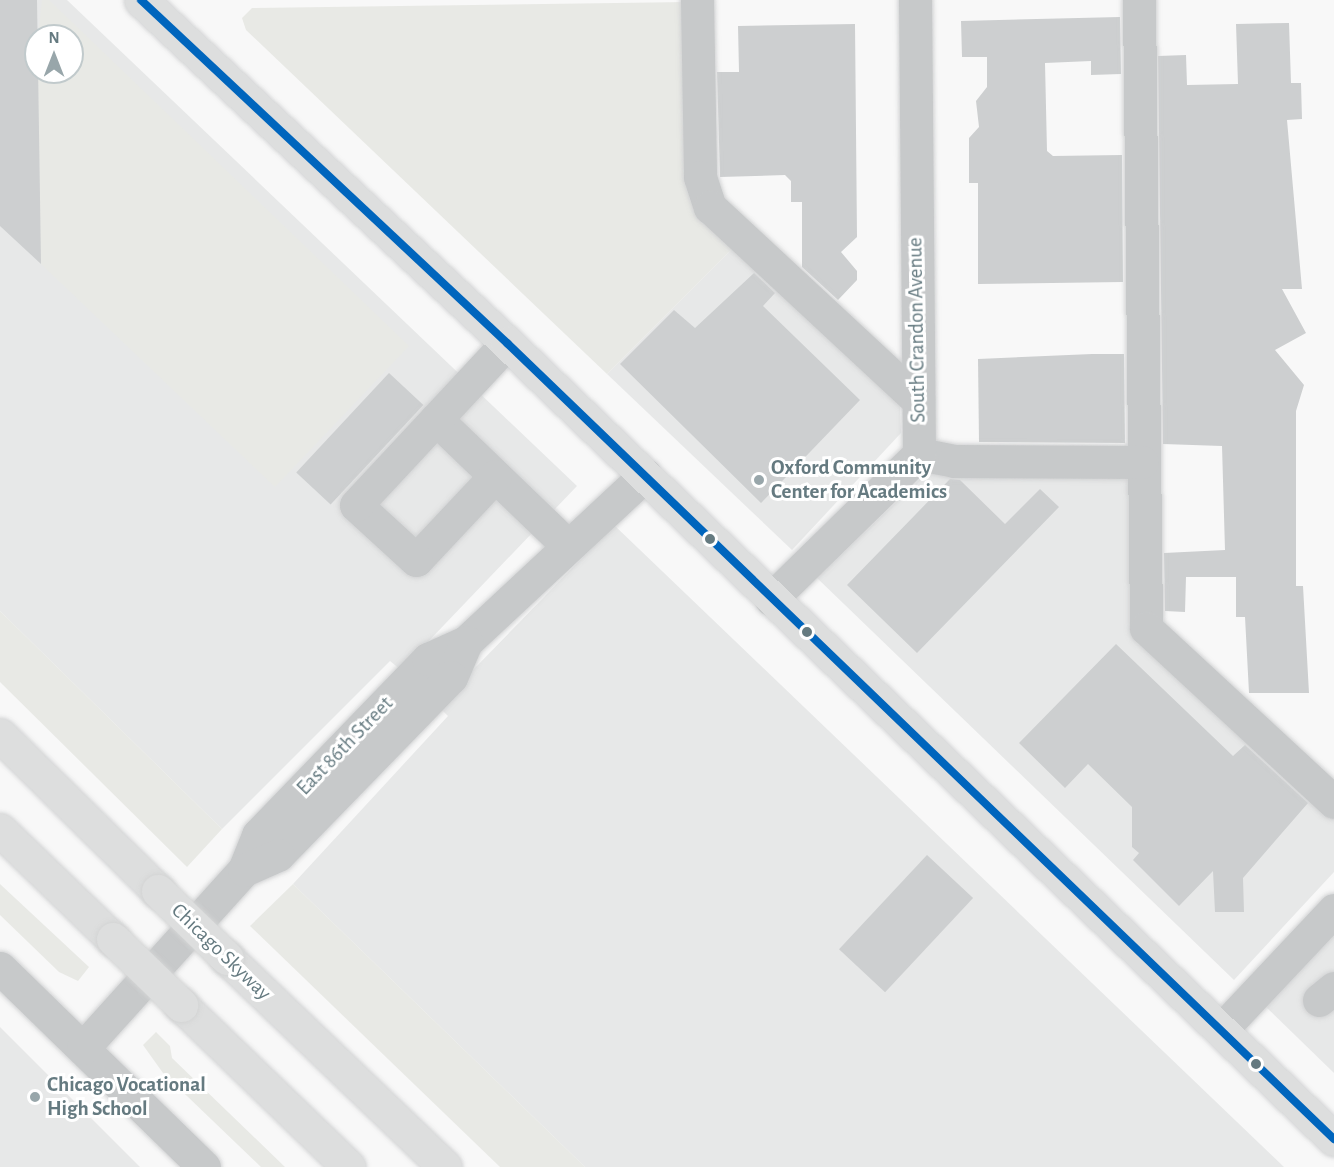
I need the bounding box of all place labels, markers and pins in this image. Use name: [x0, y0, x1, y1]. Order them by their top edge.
place label: Oxford Community Center for Academics: [771, 455, 947, 505]
marker: Oxford Community Center for Academics: [752, 473, 766, 487]
unlabelled marker: [704, 533, 716, 545]
unlabelled marker: [801, 626, 813, 638]
unlabelled marker: [1250, 1058, 1262, 1070]
place label: Chicago Vocational High School: [47, 1072, 206, 1122]
marker: Chicago Vocational High School: [28, 1090, 42, 1104]

